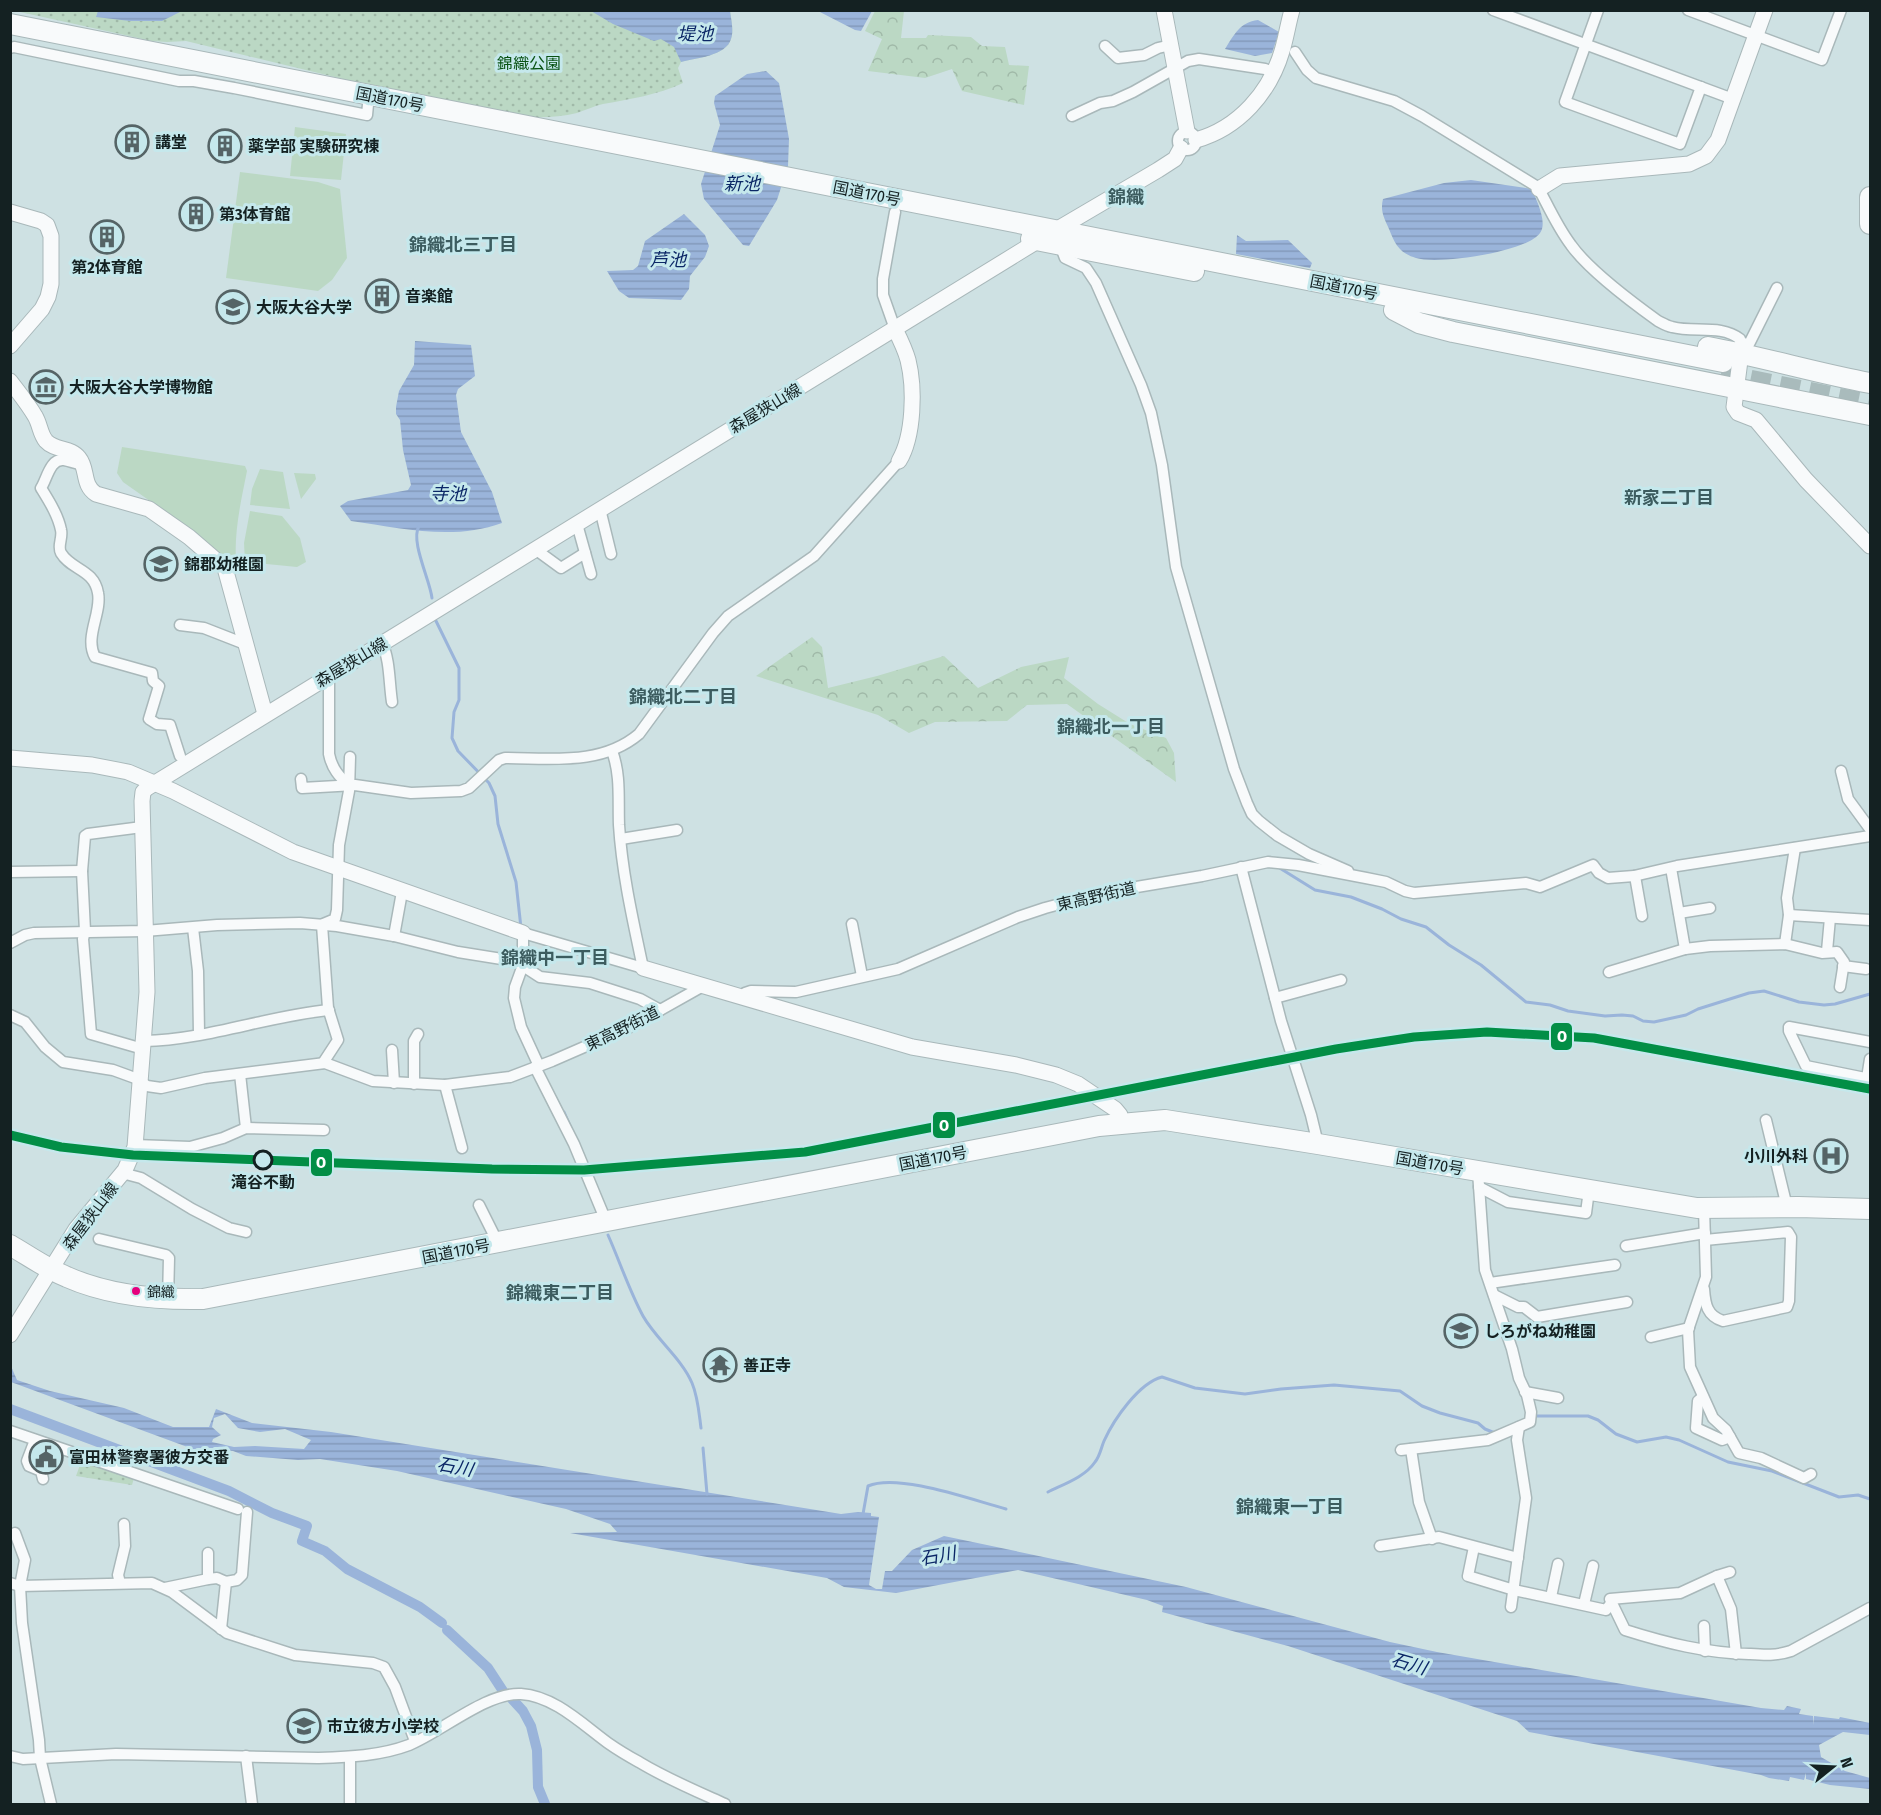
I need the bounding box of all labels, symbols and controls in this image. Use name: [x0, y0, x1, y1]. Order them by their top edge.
water label: 堤池: [677, 23, 715, 45]
park label: 錦織公園: [497, 54, 561, 73]
street label: 国道170号: [354, 84, 426, 115]
building icon: 講堂: [114, 124, 150, 160]
building icon: 薬学部 実験研究棟: [207, 128, 243, 164]
place label: 講堂: [155, 133, 187, 152]
place label: 薬学部 実験研究棟: [248, 137, 379, 156]
water label: 新池: [724, 173, 762, 195]
street label: 国道170号: [831, 178, 903, 209]
district label: 錦織: [1108, 186, 1144, 208]
building icon: 第3体育館: [178, 196, 214, 232]
place label: 第3体育館: [219, 205, 291, 224]
building icon: 第2体育館: [89, 219, 125, 255]
district label: 錦織北三丁目: [409, 234, 517, 256]
water label: 芦池: [650, 249, 688, 271]
place label: 第2体育館: [71, 258, 143, 277]
street label: 国道170号: [1308, 272, 1380, 303]
building icon: 音楽館: [364, 278, 400, 314]
place label: 音楽館: [405, 287, 453, 306]
school or university icon: 大阪大谷大学: [215, 289, 251, 325]
place label: 大阪大谷大学: [256, 298, 352, 317]
museum icon: 大阪大谷大学博物館: [28, 369, 64, 405]
place label: 大阪大谷大学博物館: [69, 378, 213, 397]
street label: 森屋狭山線: [726, 380, 804, 437]
water label: 寺池: [430, 483, 468, 505]
district label: 新家二丁目: [1624, 487, 1714, 509]
school or university icon: 錦郡幼稚園: [143, 546, 179, 582]
place label: 錦郡幼稚園: [184, 555, 264, 574]
street label: 森屋狭山線: [312, 634, 390, 691]
district label: 錦織北二丁目: [629, 686, 737, 708]
district label: 錦織北一丁目: [1057, 716, 1165, 738]
street label: 東高野街道: [1055, 878, 1137, 915]
district label: 錦織中一丁目: [501, 947, 609, 969]
street label: 東高野街道: [582, 1002, 662, 1055]
line badge: O: [1550, 1022, 1573, 1051]
text: O: [1557, 1027, 1567, 1046]
line badge: O: [932, 1111, 956, 1139]
text: O: [939, 1116, 949, 1135]
hospital icon: 小川外科: [1813, 1138, 1849, 1174]
street label: 国道170号: [897, 1143, 969, 1174]
place label: 小川外科: [1744, 1147, 1808, 1166]
line badge: O: [310, 1148, 333, 1177]
street label: 国道170号: [1394, 1148, 1465, 1179]
marker: 滝谷不動: [253, 1150, 273, 1170]
text: O: [316, 1153, 326, 1172]
place label: 滝谷不動: [231, 1173, 295, 1192]
street label: 森屋狭山線: [59, 1179, 122, 1254]
street label: 国道170号: [420, 1236, 492, 1267]
district label: 錦織東二丁目: [506, 1282, 614, 1304]
place label: 錦織: [147, 1284, 175, 1301]
marker: 錦織: [130, 1285, 142, 1297]
school or university icon: しろがね幼稚園: [1443, 1313, 1479, 1349]
place label: しろがね幼稚園: [1484, 1322, 1596, 1341]
temple icon: 善正寺: [702, 1347, 738, 1383]
place label: 善正寺: [743, 1356, 791, 1375]
public building icon: 富田林警察署彼方交番: [28, 1439, 64, 1475]
place label: 富田林警察署彼方交番: [69, 1448, 229, 1467]
water label: 石川: [435, 1453, 477, 1481]
district label: 錦織東一丁目: [1236, 1496, 1344, 1518]
water label: 石川: [918, 1542, 960, 1570]
water label: 石川: [1389, 1648, 1431, 1680]
school or university icon: 市立彼方小学校: [286, 1708, 322, 1744]
place label: 市立彼方小学校: [327, 1717, 439, 1736]
north arrow: [1803, 1737, 1863, 1797]
text: N: [1836, 1755, 1857, 1770]

